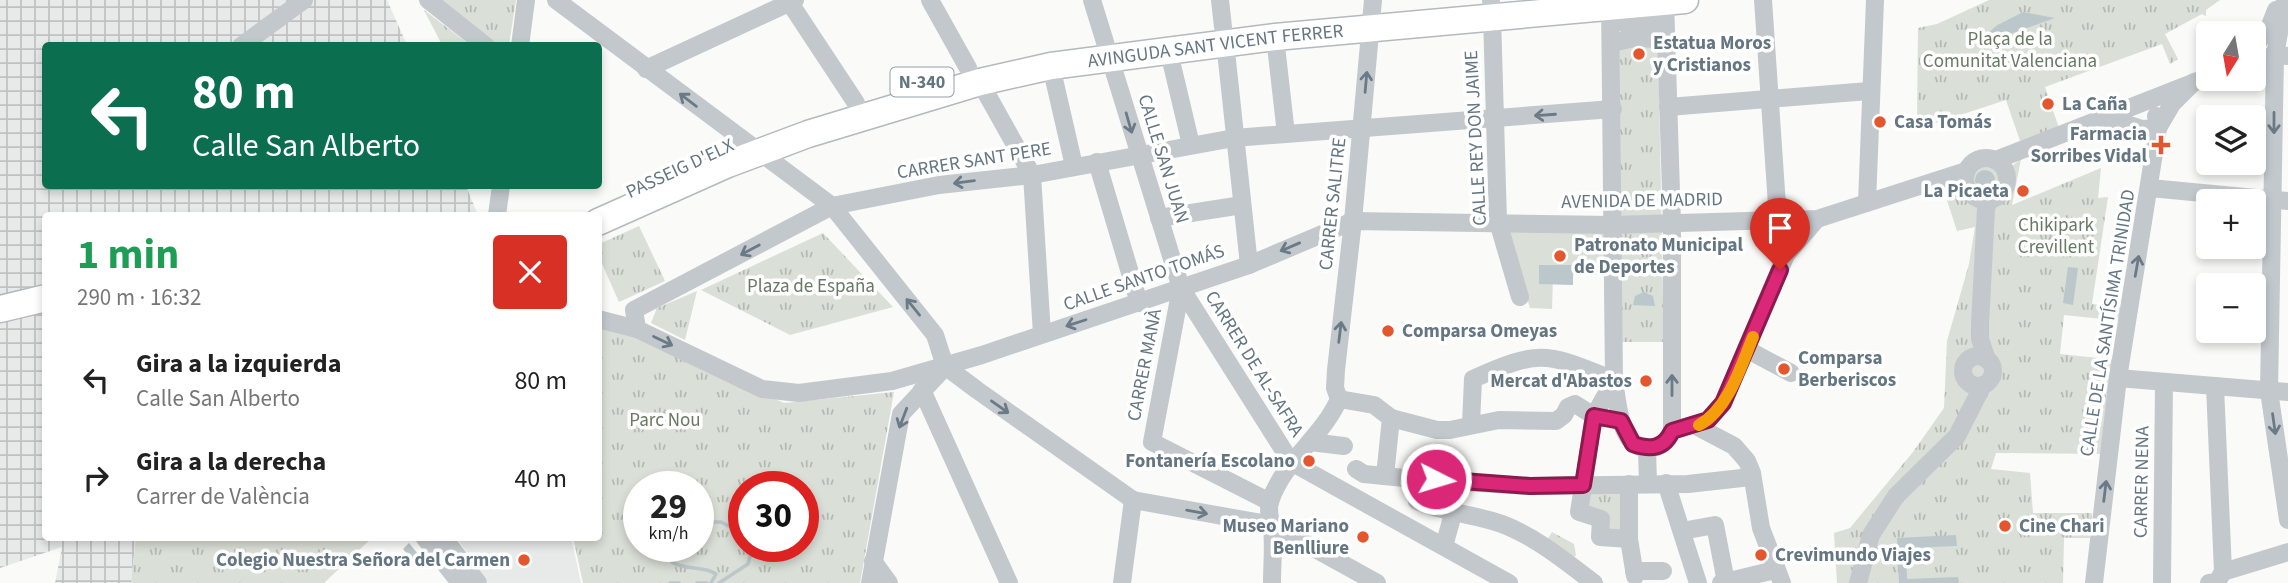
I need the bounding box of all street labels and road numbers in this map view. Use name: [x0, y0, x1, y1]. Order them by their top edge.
street label: AVINGUDA SANT VICENT FERRER: [1086, 17, 1345, 75]
street label: CALLE REY DON JAIME: [1458, 50, 1494, 226]
road number: N-340: [890, 68, 954, 96]
street label: CALLE SAN JUAN: [1131, 91, 1195, 227]
street label: PASSEIG D'ELX: [622, 132, 739, 206]
street label: CARRER SANT PERE: [895, 135, 1053, 187]
street label: CARRER SALITRE: [1313, 136, 1353, 272]
street label: AVENIDA DE MADRID: [1561, 186, 1723, 216]
street label: CALLE DE LA SANTÍSIMA TRINIDAD: [2074, 187, 2142, 459]
street label: CALLE SANTO TOMÁS: [1060, 238, 1228, 318]
street label: CARRER DE AL-SAFRA: [1198, 286, 1310, 443]
street label: CARRER MANÀ: [1121, 306, 1169, 424]
street label: CARRER NENA: [2128, 425, 2156, 538]

